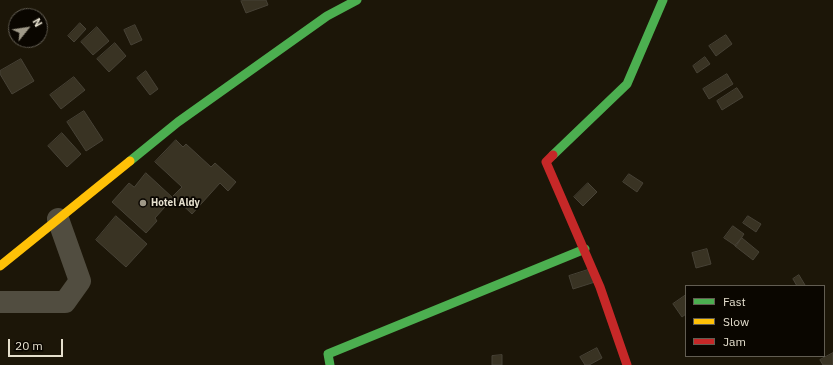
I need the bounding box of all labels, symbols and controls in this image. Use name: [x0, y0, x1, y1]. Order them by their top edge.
north arrow: [8, 8, 48, 48]
text: N: [29, 16, 46, 29]
place label: Hotel Aldy: [151, 197, 200, 209]
marker: Hotel Aldy: [138, 198, 148, 208]
legend: [685, 285, 825, 357]
text: Fast: [723, 294, 746, 309]
text: Slow: [723, 314, 749, 329]
scale bar: [10, 331, 65, 357]
text: Jam: [723, 334, 746, 349]
text: 20 m: [15, 338, 43, 353]

